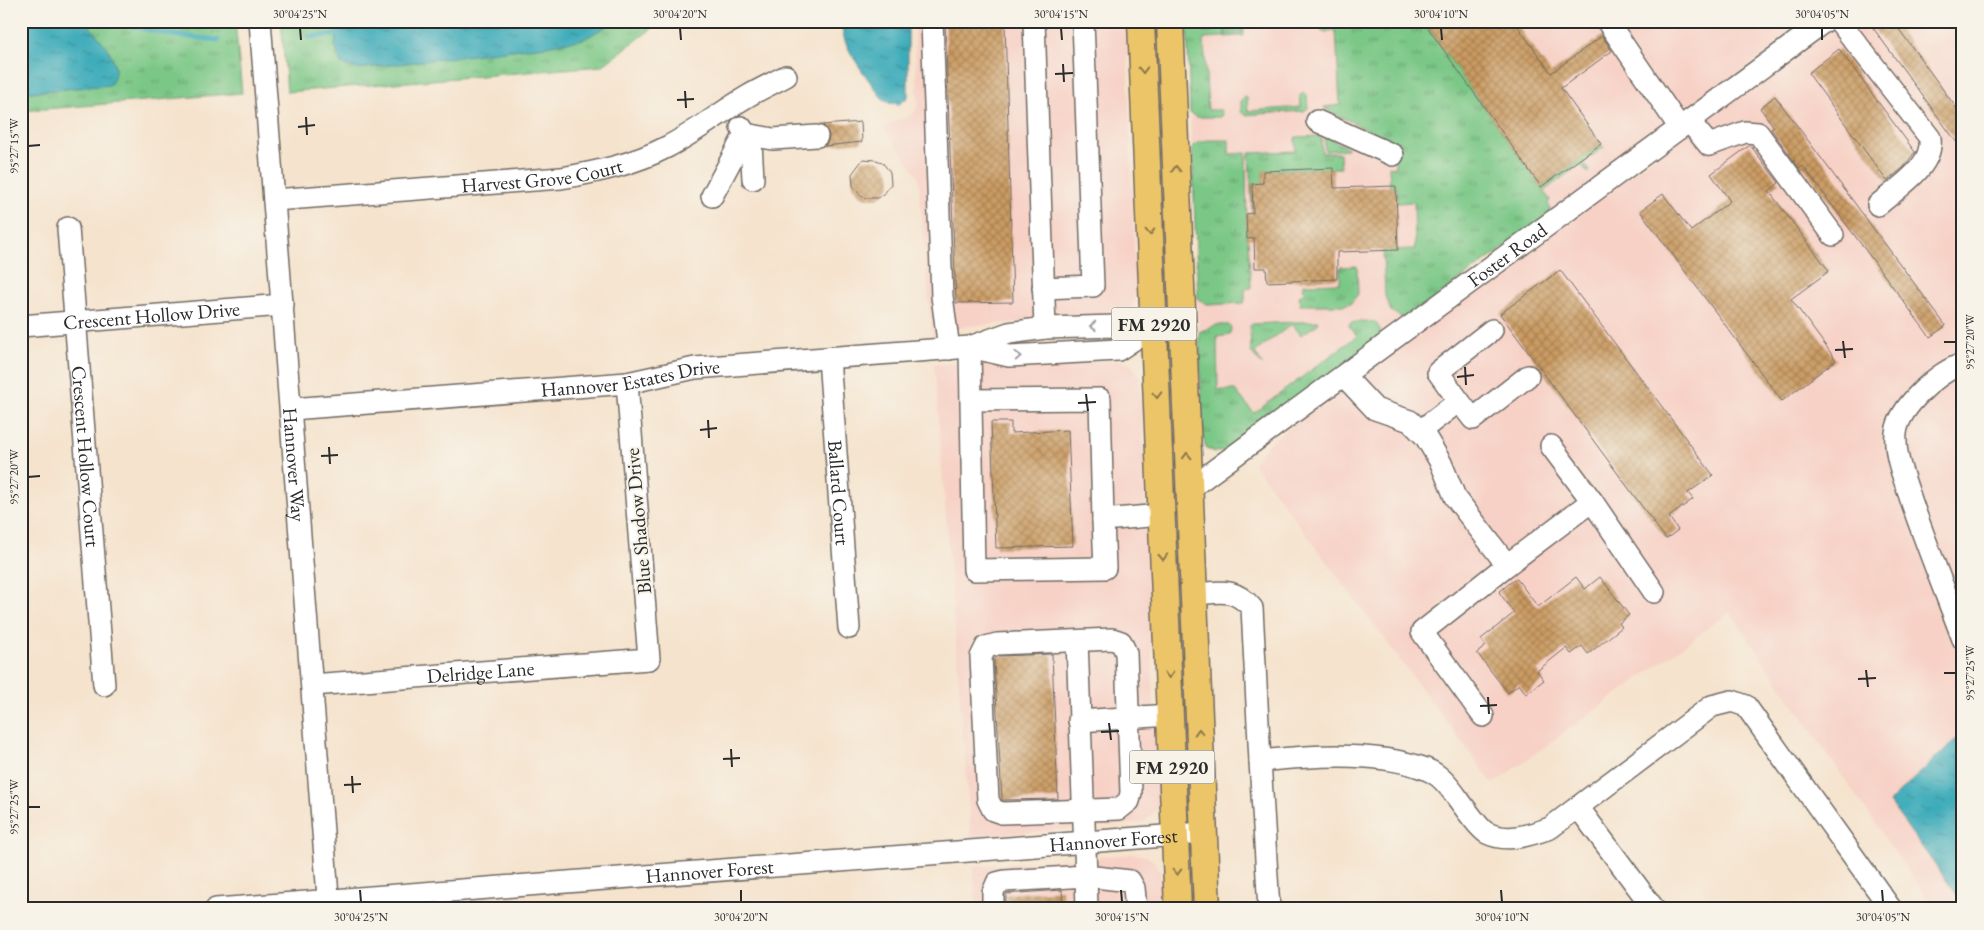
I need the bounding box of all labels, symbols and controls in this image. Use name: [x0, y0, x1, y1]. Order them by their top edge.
text: 30°04'25"N: [273, 6, 327, 22]
text: 30°04'20"N: [653, 6, 707, 22]
text: 30°04'15"N: [1034, 6, 1088, 22]
text: 30°04'10"N: [1414, 6, 1468, 22]
text: 30°04'05"N: [1795, 6, 1849, 22]
one-way arrow: [1138, 66, 1149, 74]
text: 95°27'15"W: [6, 117, 22, 174]
street label: Harvest Grove Court: [460, 152, 626, 199]
one-way arrow: [1171, 165, 1182, 173]
street label: Foster Road: [1462, 216, 1553, 293]
one-way arrow: [1145, 229, 1156, 237]
street label: Crescent Hollow Drive: [62, 295, 241, 336]
road number: FM 2920: [1112, 308, 1196, 340]
text: 95°27'20"W: [1962, 313, 1978, 370]
one-way arrow: [1088, 321, 1096, 332]
one-way arrow: [1014, 350, 1022, 361]
street label: Hannover Estates Drive: [540, 353, 721, 403]
street label: Crescent Hollow Court: [66, 365, 106, 549]
one-way arrow: [1151, 391, 1162, 399]
street label: Hannover Way: [277, 407, 312, 523]
street label: Ballard Court: [822, 439, 856, 547]
street label: Blue Shadow Drive: [619, 447, 657, 595]
text: 95°27'20"W: [6, 448, 22, 505]
one-way arrow: [1182, 451, 1193, 459]
one-way arrow: [1158, 553, 1169, 561]
text: 95°27'25"W: [1962, 644, 1978, 701]
street label: Delridge Lane: [426, 655, 536, 689]
one-way arrow: [1163, 671, 1174, 679]
one-way arrow: [1194, 727, 1204, 735]
road number: FM 2920: [1130, 750, 1214, 784]
text: 95°27'25"W: [6, 778, 22, 835]
street label: Hannover Forest: [1048, 822, 1179, 858]
street label: Hannover Forest: [644, 853, 775, 889]
one-way arrow: [1171, 868, 1182, 876]
text: 30°04'25"N: [334, 909, 388, 925]
text: 30°04'20"N: [714, 909, 768, 925]
text: 30°04'15"N: [1095, 909, 1149, 925]
text: 30°04'10"N: [1475, 909, 1529, 925]
text: 30°04'05"N: [1856, 909, 1910, 925]

